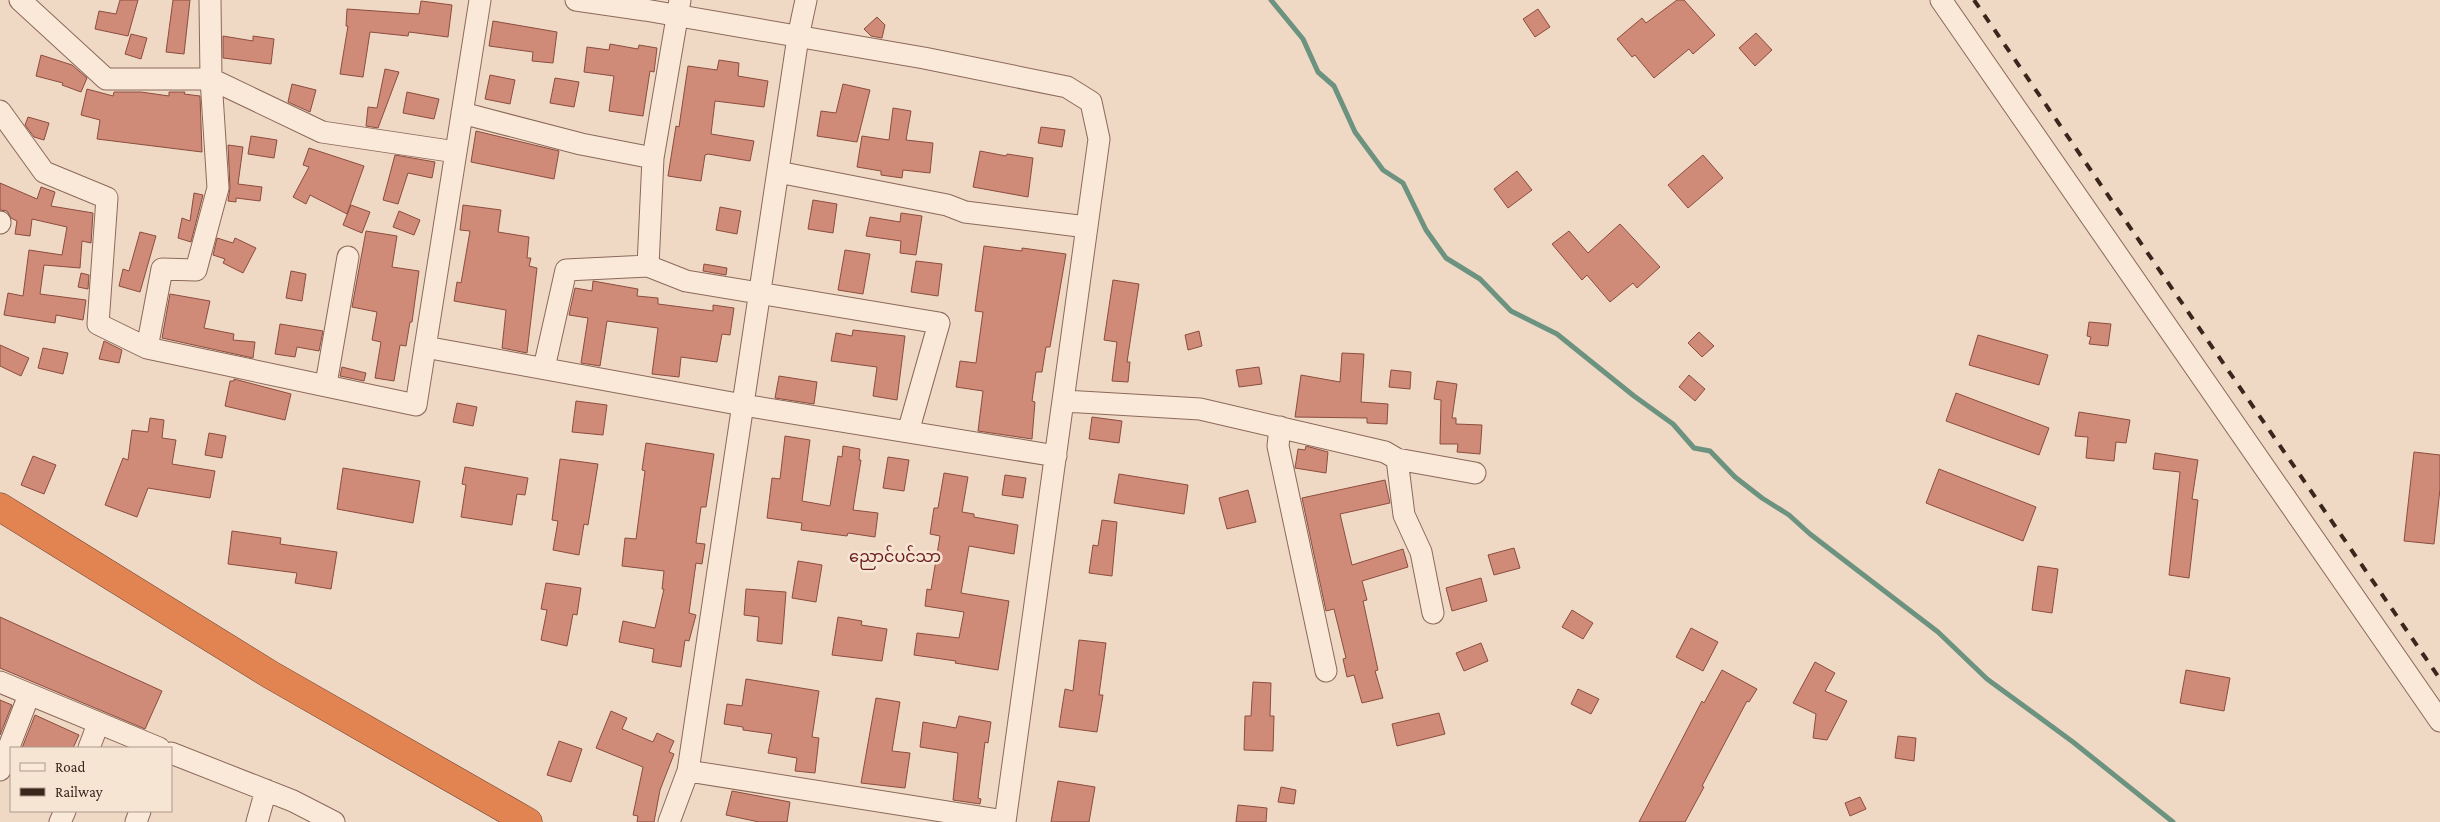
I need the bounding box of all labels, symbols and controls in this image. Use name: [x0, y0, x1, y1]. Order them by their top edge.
district label: ညောင်ပင်သာ: [849, 545, 941, 570]
legend: [10, 747, 172, 812]
text: Road: [55, 759, 86, 775]
text: Railway: [55, 784, 103, 801]

